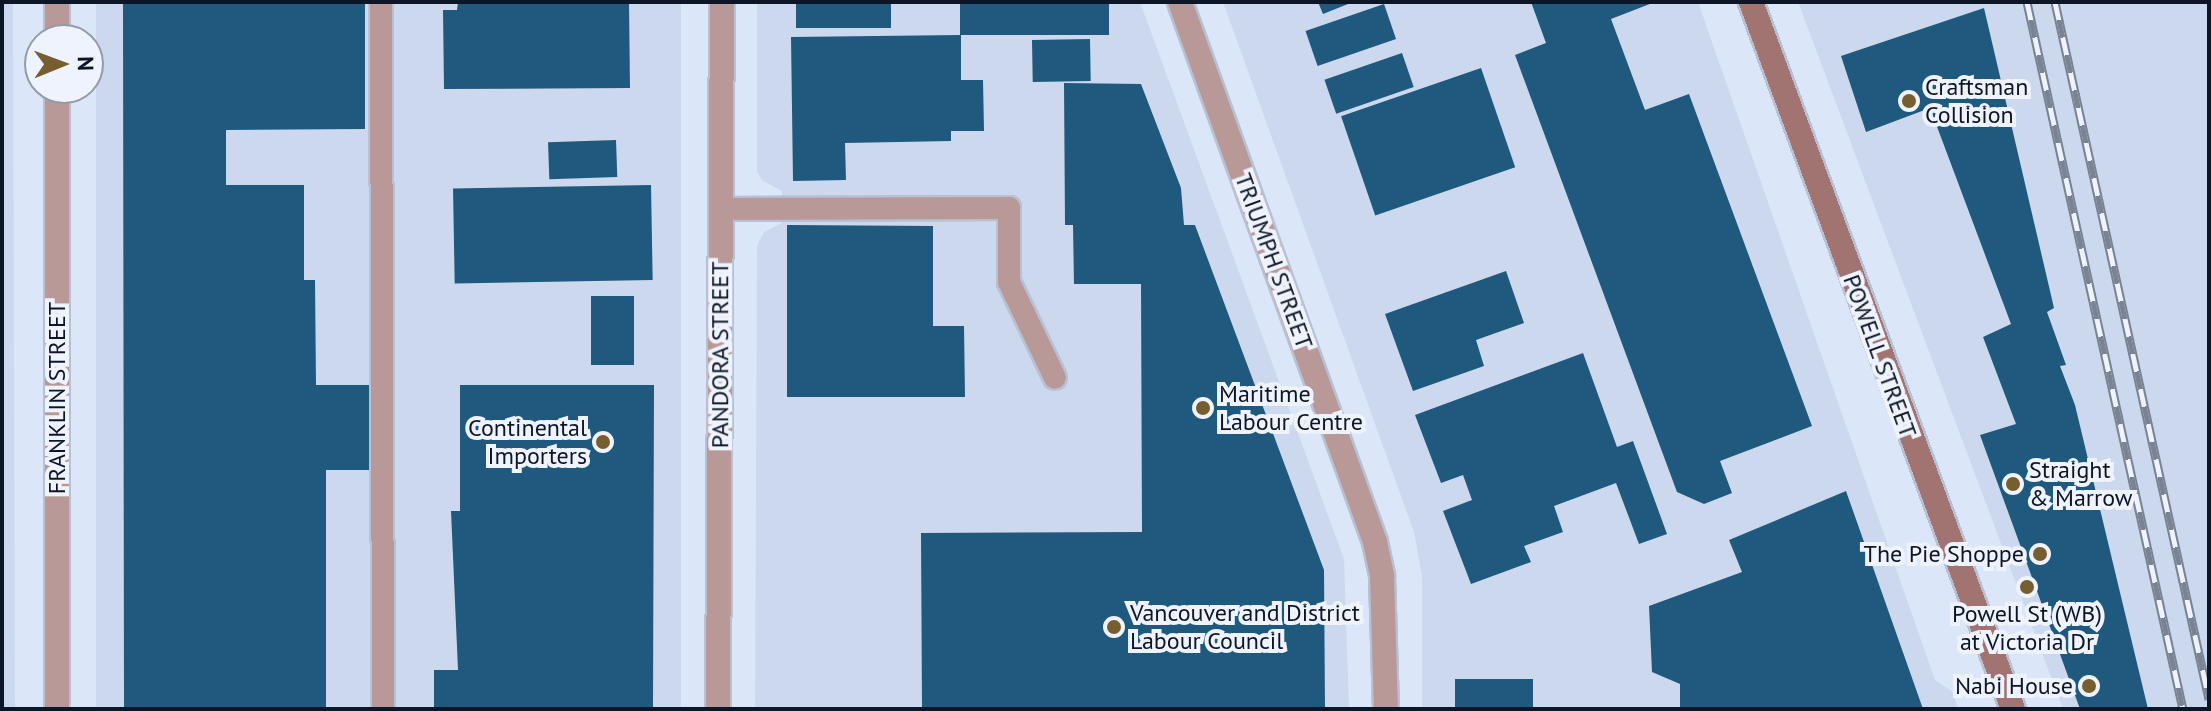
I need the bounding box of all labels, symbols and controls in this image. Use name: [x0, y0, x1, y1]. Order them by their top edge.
north arrow: [24, 24, 104, 104]
text: N: [72, 56, 100, 71]
place label: Craftsman Collision: [1925, 73, 2028, 129]
marker: Craftsman Collision: [1900, 92, 1918, 110]
street label: TRIUMPH STREET: [1229, 169, 1319, 353]
street label: PANDORA STREET: [706, 261, 734, 449]
street label: POWELL STREET: [1837, 270, 1923, 442]
street label: FRANKLIN STREET: [43, 302, 71, 494]
place label: Maritime Labour Centre: [1219, 380, 1363, 436]
marker: Maritime Labour Centre: [1194, 399, 1212, 417]
place label: Continental Importers: [468, 414, 587, 470]
marker: Continental Importers: [594, 433, 612, 451]
place label: Straight & Marrow: [2029, 456, 2132, 512]
marker: Straight & Marrow: [2004, 475, 2022, 493]
place label: The Pie Shoppe: [1864, 540, 2024, 568]
marker: The Pie Shoppe: [2031, 545, 2049, 563]
marker: Powell St (WB) at Victoria Dr: [2018, 578, 2036, 596]
place label: Vancouver and District Labour Council: [1130, 599, 1360, 655]
place label: Powell St (WB) at Victoria Dr: [1952, 600, 2102, 656]
marker: Vancouver and District Labour Council: [1105, 618, 1123, 636]
place label: Nabi House: [1955, 672, 2073, 700]
marker: Nabi House: [2080, 677, 2098, 695]

